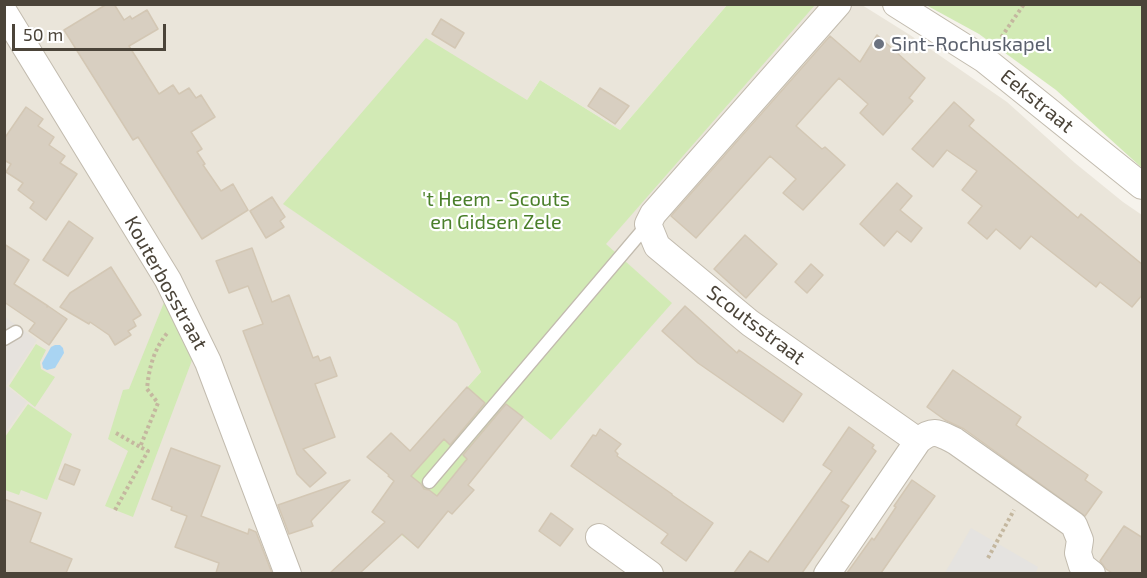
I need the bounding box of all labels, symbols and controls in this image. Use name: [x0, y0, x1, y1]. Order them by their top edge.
scale bar: [15, 12, 170, 50]
text: 50 m: [23, 23, 63, 45]
place label: Sint-Rochuskapel: [891, 32, 1051, 56]
marker: Sint-Rochuskapel: [872, 37, 886, 51]
street label: Eekstraat: [995, 64, 1079, 138]
park label: 't Heem - Scouts en Gidsen Zele: [422, 187, 570, 234]
street label: Kouterbosstraat: [119, 212, 213, 354]
street label: Scoutsstraat: [702, 280, 810, 370]

